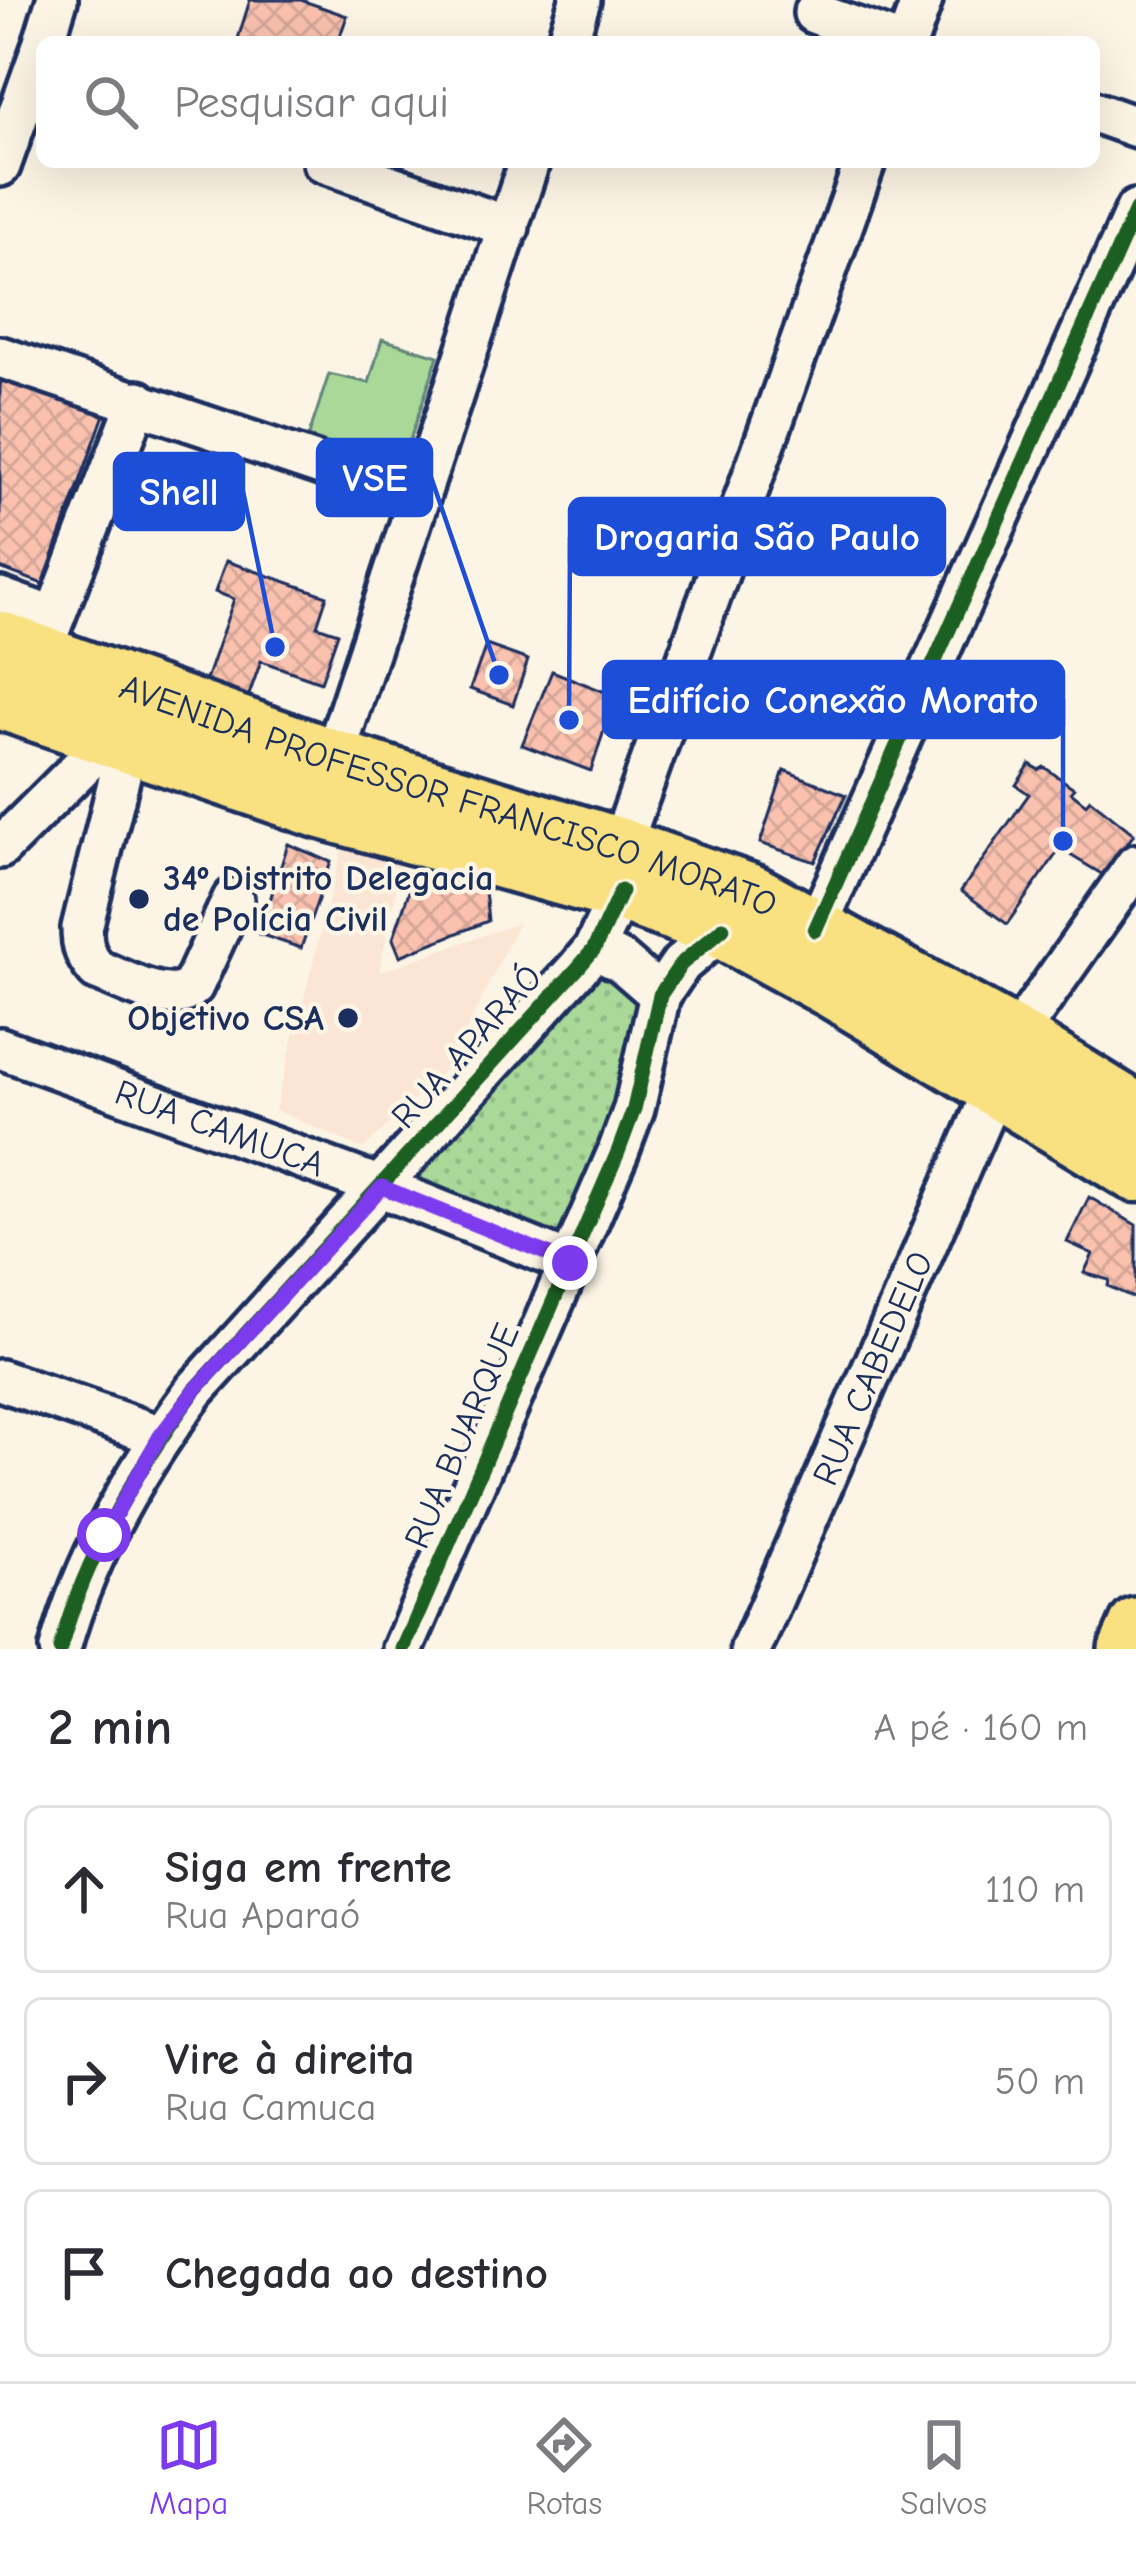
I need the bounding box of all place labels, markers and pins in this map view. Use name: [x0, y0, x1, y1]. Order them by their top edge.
callout: VSE: [318, 440, 431, 515]
callout: Shell: [115, 454, 243, 529]
callout: Drogaria São Paulo: [570, 499, 944, 574]
callout: Edifício Conexão Morato: [604, 662, 1063, 737]
place label: 34º Distrito Delegacia de Polícia Civil: [163, 858, 494, 940]
marker: 34º Distrito Delegacia de Polícia Civil: [126, 886, 152, 912]
place label: Objetivo CSA: [127, 998, 324, 1039]
marker: Objetivo CSA: [335, 1005, 361, 1031]

